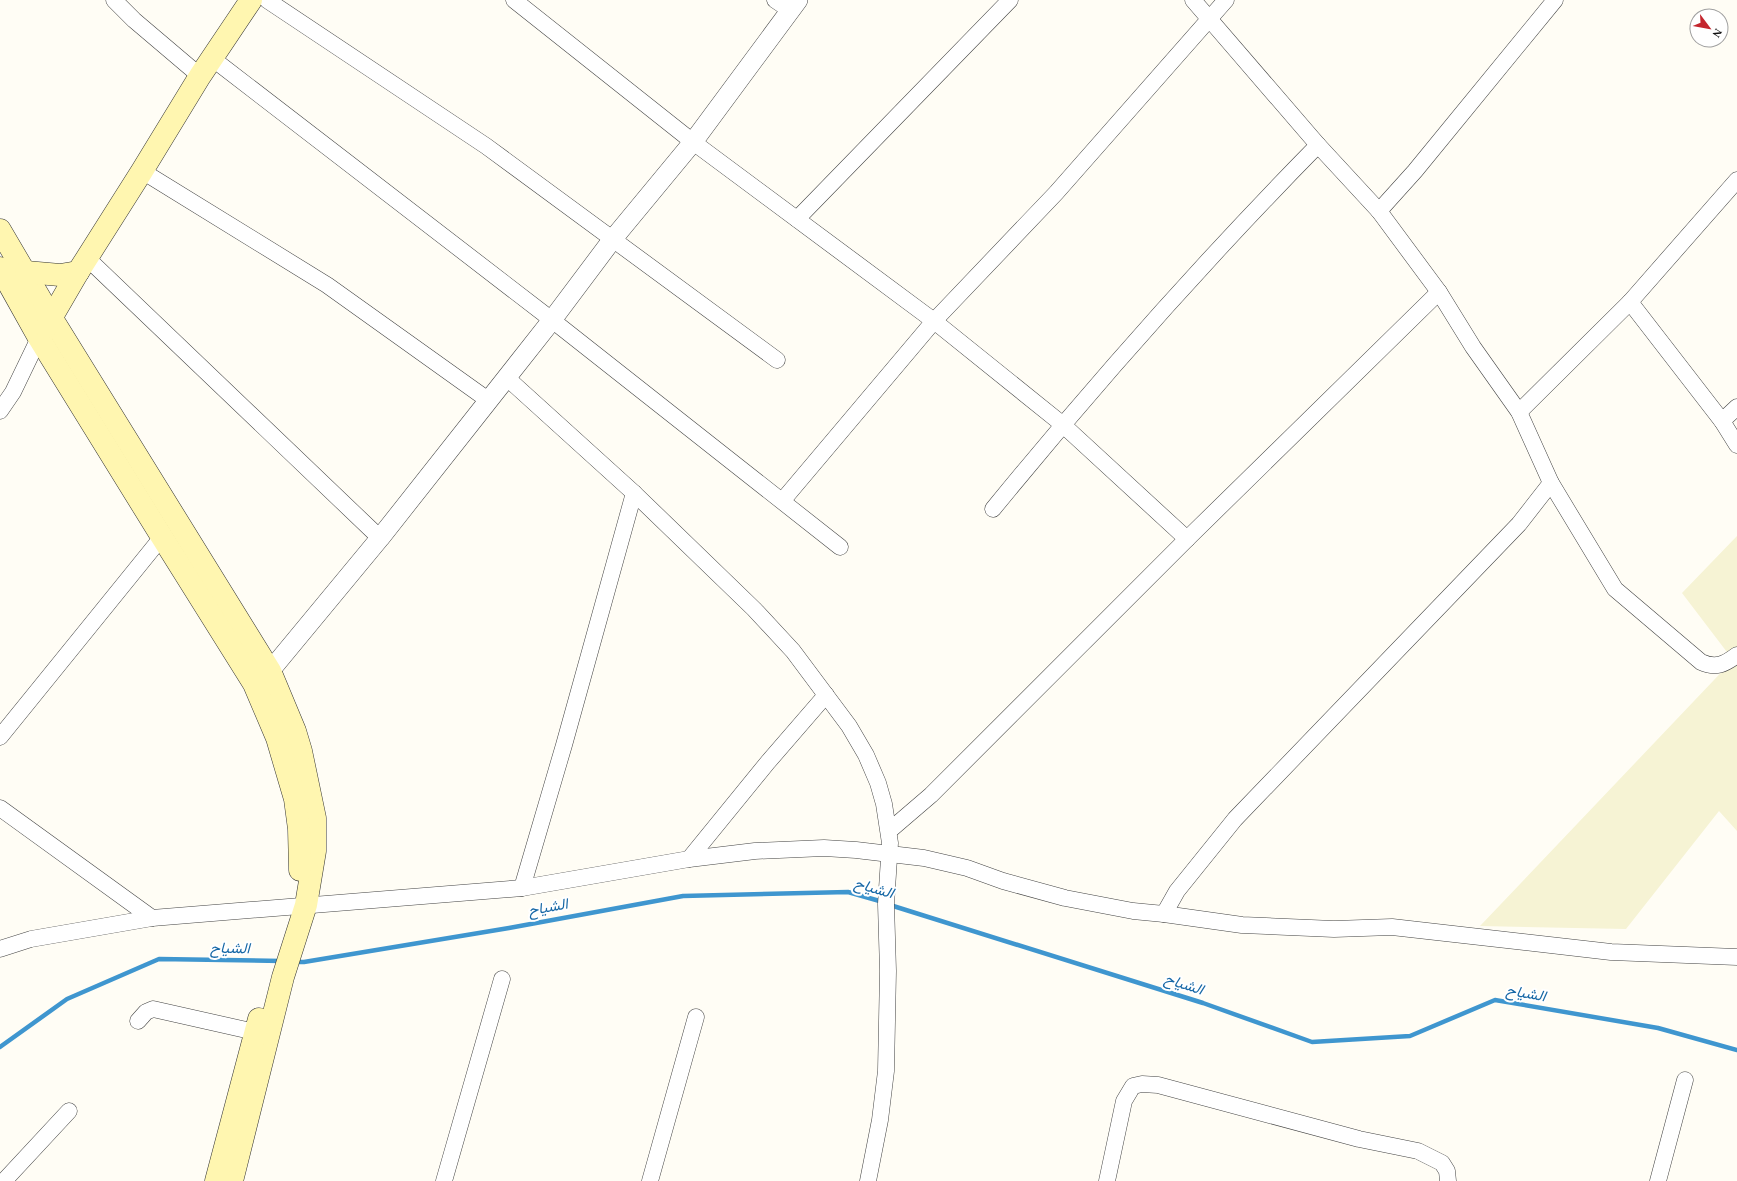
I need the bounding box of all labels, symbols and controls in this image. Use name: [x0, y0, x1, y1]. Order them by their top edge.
north arrow: [1689, 8, 1729, 48]
text: N: [1710, 27, 1725, 40]
water label: الشياح: [852, 875, 897, 904]
water label: الشياح: [527, 895, 571, 921]
water label: الشياح: [210, 940, 252, 959]
water label: الشياح: [1162, 970, 1207, 1001]
water label: الشياح: [1504, 982, 1549, 1008]

